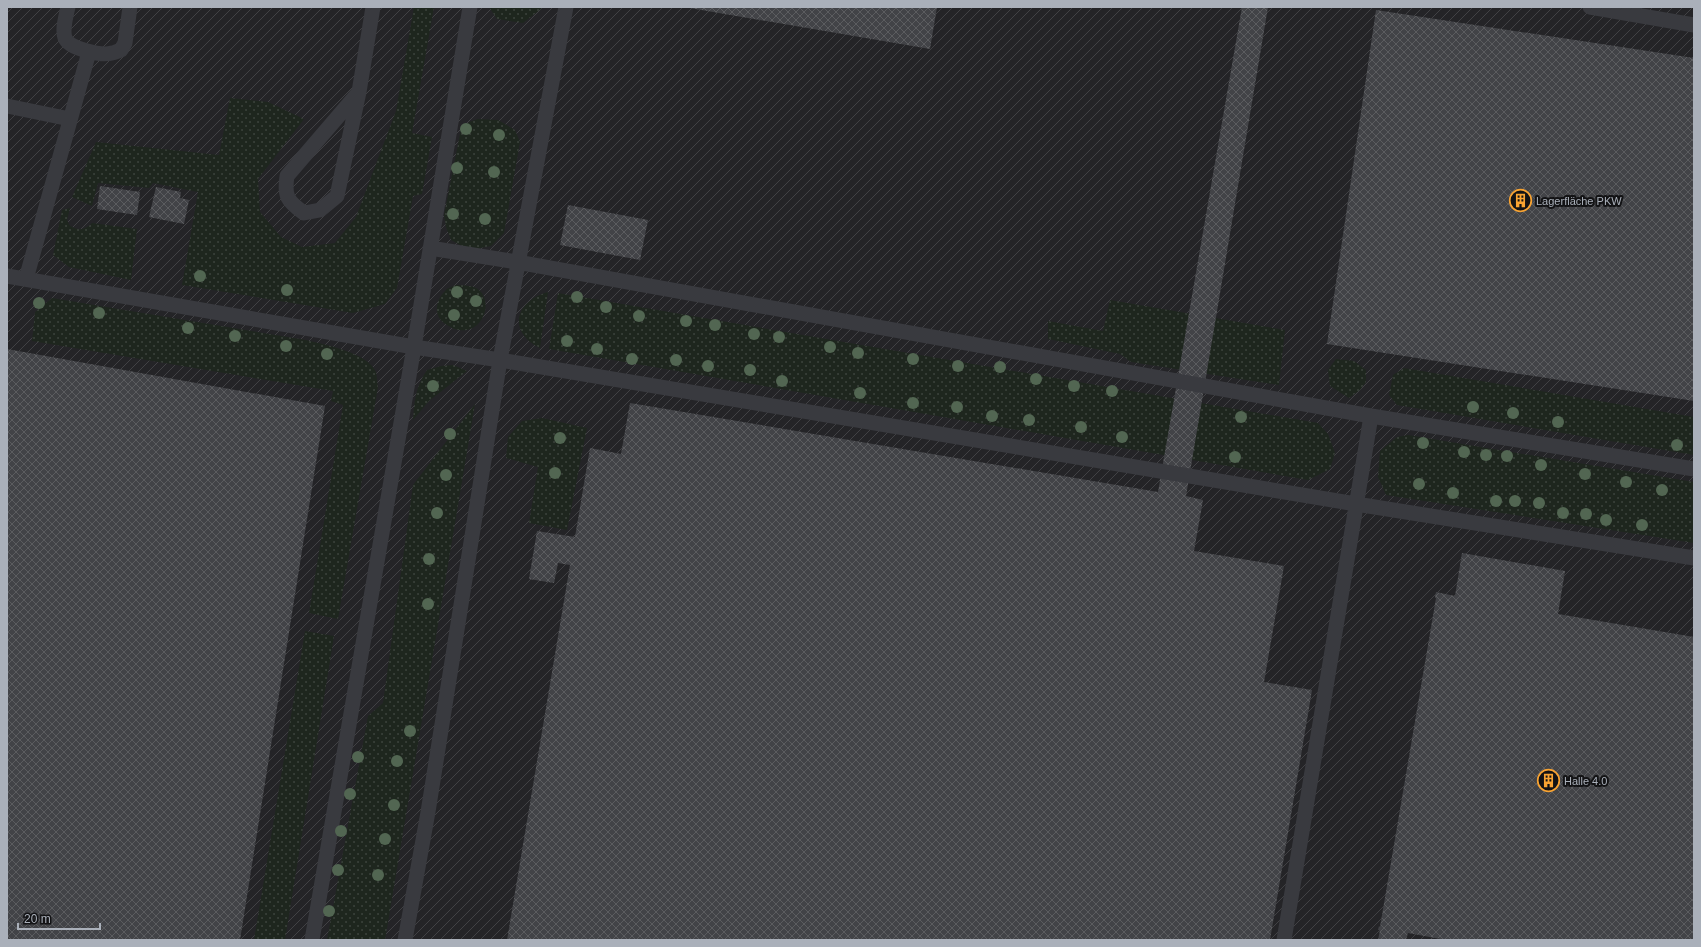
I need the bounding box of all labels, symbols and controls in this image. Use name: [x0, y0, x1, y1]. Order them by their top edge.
building icon: Lagerfläche PKW: [1508, 188, 1534, 214]
place label: Lagerfläche PKW: [1536, 195, 1622, 207]
building icon: Halle 4.0: [1536, 768, 1562, 794]
place label: Halle 4.0: [1564, 775, 1607, 787]
scale bar: [18, 905, 100, 931]
text: 20 m: [24, 912, 51, 926]

